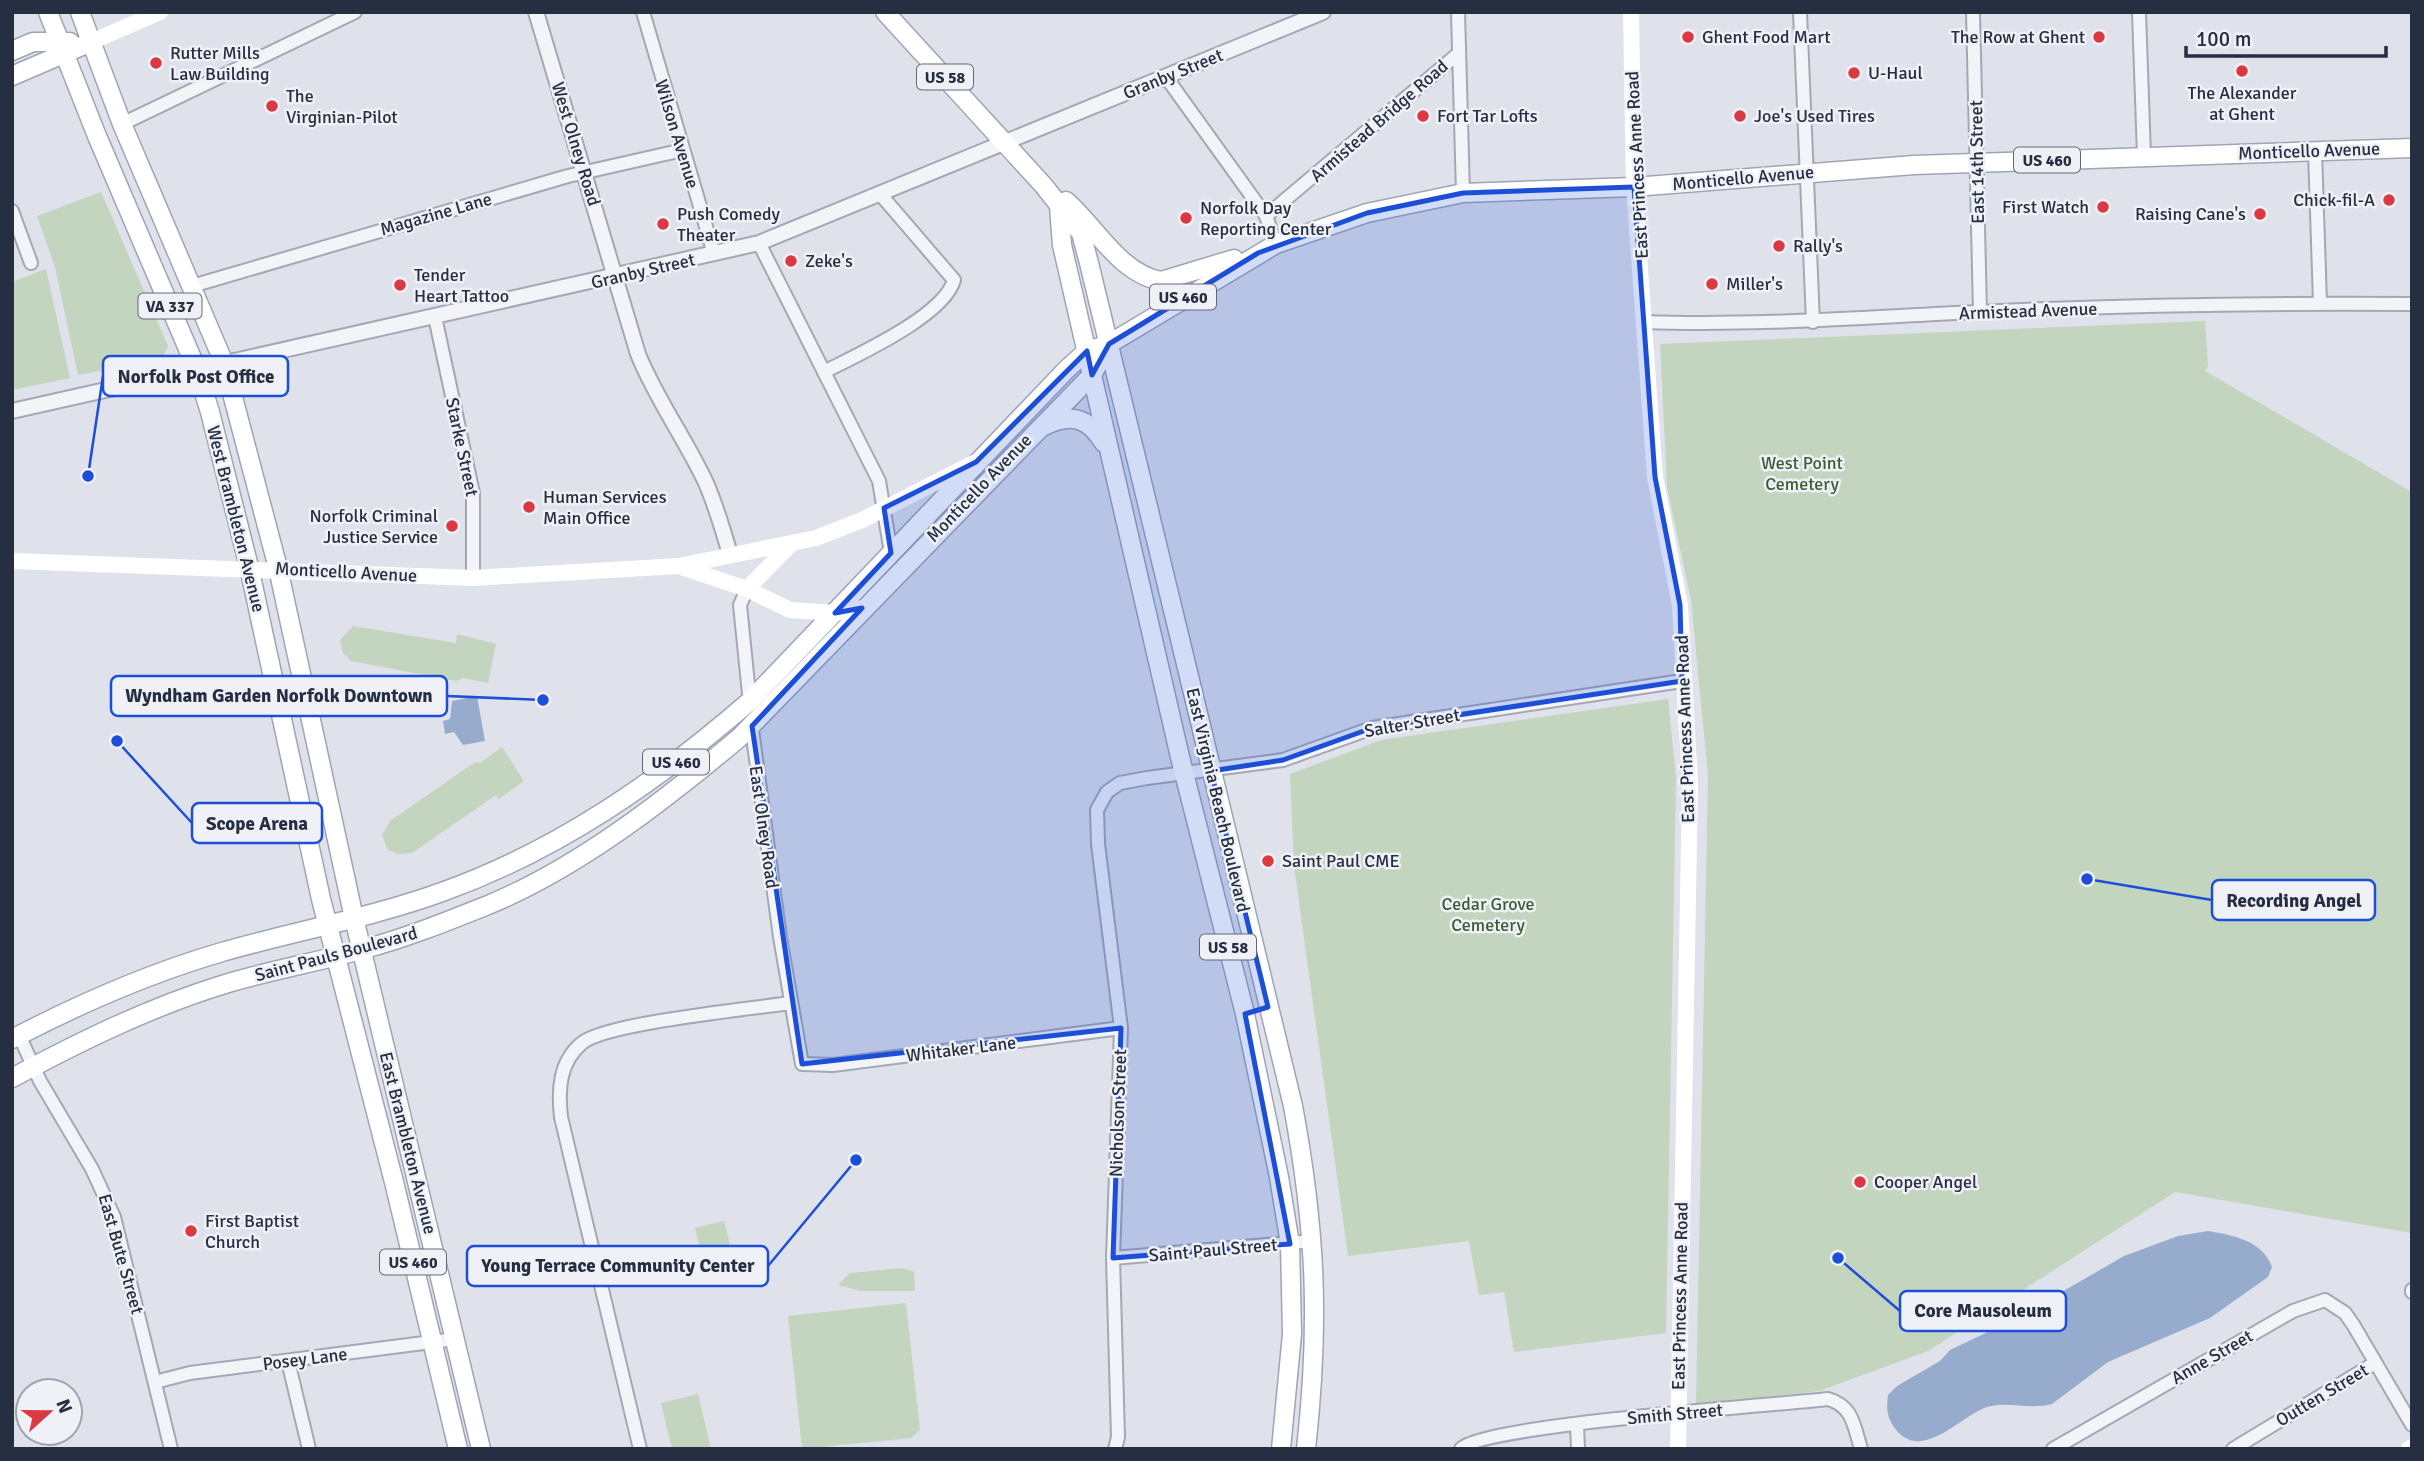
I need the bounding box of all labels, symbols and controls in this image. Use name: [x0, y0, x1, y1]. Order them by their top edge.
scale bar: [2186, 14, 2386, 58]
place label: Ghent Food Mart: [1702, 26, 1831, 48]
place label: The Row at Ghent: [1951, 26, 2085, 48]
text: 100 m: [2196, 26, 2251, 52]
marker: Ghent Food Mart: [1680, 29, 1696, 45]
marker: The Row at Ghent: [2091, 29, 2107, 45]
place label: Rutter Mills Law Building: [170, 42, 270, 85]
street label: Granby Street: [1120, 44, 1226, 104]
marker: Rutter Mills Law Building: [148, 55, 164, 71]
street label: Armistead Bridge Road: [1306, 55, 1452, 187]
place label: U-Haul: [1868, 62, 1923, 84]
marker: The Alexander at Ghent: [2234, 63, 2250, 79]
road number: US 58: [917, 64, 973, 90]
marker: U-Haul: [1846, 65, 1862, 81]
street label: East Princess Anne Road: [1621, 70, 1653, 260]
street label: Wilson Avenue: [650, 77, 704, 191]
street label: West Olney Road: [547, 79, 605, 209]
place label: The Alexander at Ghent: [2188, 82, 2297, 125]
place label: The Virginian-Pilot: [286, 85, 398, 128]
marker: The Virginian-Pilot: [264, 98, 280, 114]
street label: East 14th Street: [1965, 100, 1989, 224]
place label: Fort Tar Lofts: [1437, 105, 1538, 127]
place label: Joe's Used Tires: [1754, 105, 1875, 127]
marker: Fort Tar Lofts: [1415, 108, 1431, 124]
marker: Joe's Used Tires: [1732, 108, 1748, 124]
street label: Monticello Avenue: [2238, 138, 2380, 164]
road number: US 460: [2014, 148, 2080, 172]
street label: Monticello Avenue: [1671, 161, 1815, 195]
street label: Magazine Lane: [378, 188, 494, 240]
place label: Chick-fil-A: [2293, 189, 2375, 211]
marker: Chick-fil-A: [2381, 192, 2397, 208]
place label: First Watch: [2002, 196, 2089, 218]
place label: Norfolk Day Reporting Center: [1200, 197, 1332, 240]
marker: First Watch: [2095, 199, 2111, 215]
place label: Push Comedy Theater: [677, 203, 780, 246]
place label: Raising Cane's: [2135, 203, 2246, 225]
marker: Raising Cane's: [2252, 206, 2268, 222]
marker: Norfolk Day Reporting Center: [1178, 210, 1194, 226]
marker: Push Comedy Theater: [655, 216, 671, 232]
place label: Rally's: [1793, 235, 1843, 257]
marker: Rally's: [1771, 238, 1787, 254]
street label: Granby Street: [589, 248, 697, 294]
place label: Zeke's: [805, 250, 853, 272]
marker: Zeke's: [783, 253, 799, 269]
place label: Tender Heart Tattoo: [414, 264, 509, 307]
place label: Miller's: [1726, 273, 1783, 295]
marker: Miller's: [1704, 276, 1720, 292]
marker: Tender Heart Tattoo: [392, 277, 408, 293]
road number: US 460: [1150, 284, 1216, 310]
road number: VA 337: [138, 294, 202, 318]
street label: Armistead Avenue: [1958, 298, 2098, 324]
callout: Norfolk Post Office: [103, 356, 288, 396]
text: Norfolk Post Office: [117, 365, 275, 389]
street label: Starke Street: [441, 396, 483, 498]
street label: West Brambleton Avenue: [202, 423, 270, 615]
street label: Monticello Avenue: [922, 429, 1036, 547]
park label: West Point Cemetery: [1761, 452, 1843, 495]
place label: Human Services Main Office: [543, 486, 667, 529]
marker: Human Services Main Office: [521, 499, 537, 515]
place label: Norfolk Criminal Justice Service: [310, 505, 438, 548]
marker: Norfolk Criminal Justice Service: [444, 518, 460, 534]
street label: Monticello Avenue: [274, 557, 418, 587]
street label: East Princess Anne Road: [1671, 635, 1699, 823]
callout: Wyndham Garden Norfolk Downtown: [111, 676, 447, 716]
text: Wyndham Garden Norfolk Downtown: [125, 684, 433, 708]
street label: East Virginia Beach Boulevard: [1181, 686, 1255, 914]
street label: Salter Street: [1362, 704, 1462, 742]
road number: US 460: [643, 750, 709, 775]
street label: East Olney Road: [744, 764, 784, 890]
callout: Scope Arena: [192, 803, 322, 843]
text: Scope Arena: [206, 812, 308, 836]
place label: Saint Paul CME: [1282, 850, 1400, 872]
marker: Saint Paul CME: [1260, 853, 1276, 869]
callout: Recording Angel: [2212, 880, 2375, 920]
text: Recording Angel: [2226, 889, 2362, 913]
park label: Cedar Grove Cemetery: [1442, 893, 1535, 936]
street label: Saint Pauls Boulevard: [252, 922, 420, 986]
road number: US 58: [1200, 934, 1256, 959]
street label: Whitaker Lane: [905, 1031, 1017, 1067]
street label: Nicholson Street: [1105, 1049, 1131, 1177]
street label: East Brambleton Avenue: [375, 1050, 441, 1236]
place label: Cooper Angel: [1874, 1171, 1977, 1193]
marker: Cooper Angel: [1852, 1174, 1868, 1190]
street label: East Bute Street: [93, 1191, 149, 1317]
street label: East Princess Anne Road: [1667, 1202, 1693, 1390]
place label: First Baptist Church: [205, 1210, 299, 1253]
marker: First Baptist Church: [183, 1223, 199, 1239]
street label: Saint Paul Street: [1148, 1233, 1278, 1267]
callout: Young Terrace Community Center: [467, 1246, 768, 1286]
road number: US 460: [380, 1250, 446, 1274]
text: Young Terrace Community Center: [480, 1254, 755, 1278]
callout: Core Mausoleum: [1900, 1291, 2066, 1331]
text: Core Mausoleum: [1914, 1299, 2052, 1323]
street label: Anne Street: [2167, 1325, 2257, 1389]
street label: Posey Lane: [261, 1343, 349, 1375]
street label: Outten Street: [2272, 1359, 2372, 1431]
north arrow: [14, 1377, 84, 1447]
text: N: [50, 1396, 78, 1417]
street label: Smith Street: [1626, 1399, 1724, 1429]

